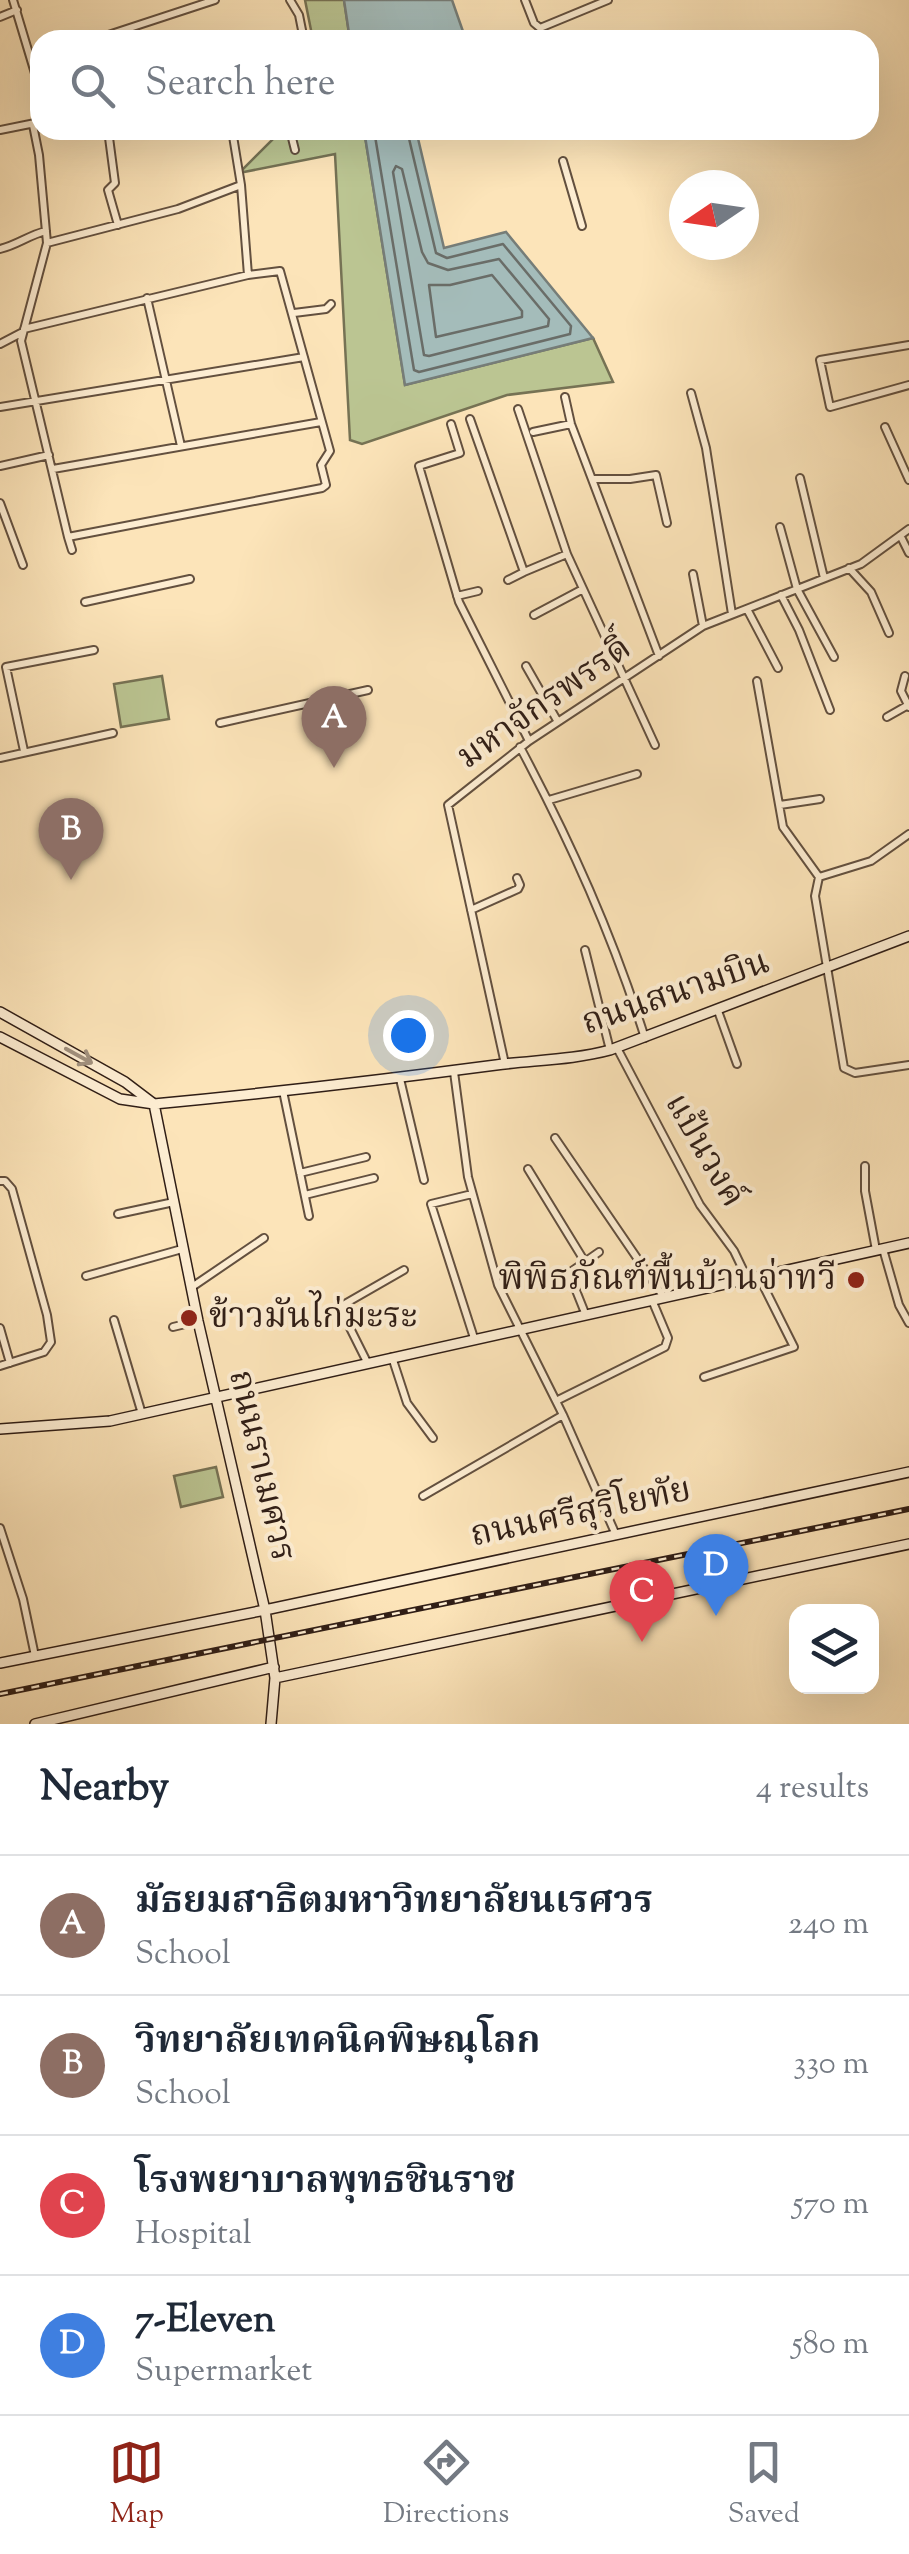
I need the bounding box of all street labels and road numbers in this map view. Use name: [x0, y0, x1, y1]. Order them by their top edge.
street label: มหาจักรพรรดิ์: [446, 622, 644, 783]
street label: ถนนสนามบิน: [575, 938, 777, 1050]
street label: แป้นวงค์: [650, 1084, 756, 1218]
street label: ถนนราเมศวร: [213, 1365, 307, 1567]
street label: ถนนศรีสุริโยทัย: [465, 1463, 696, 1562]

